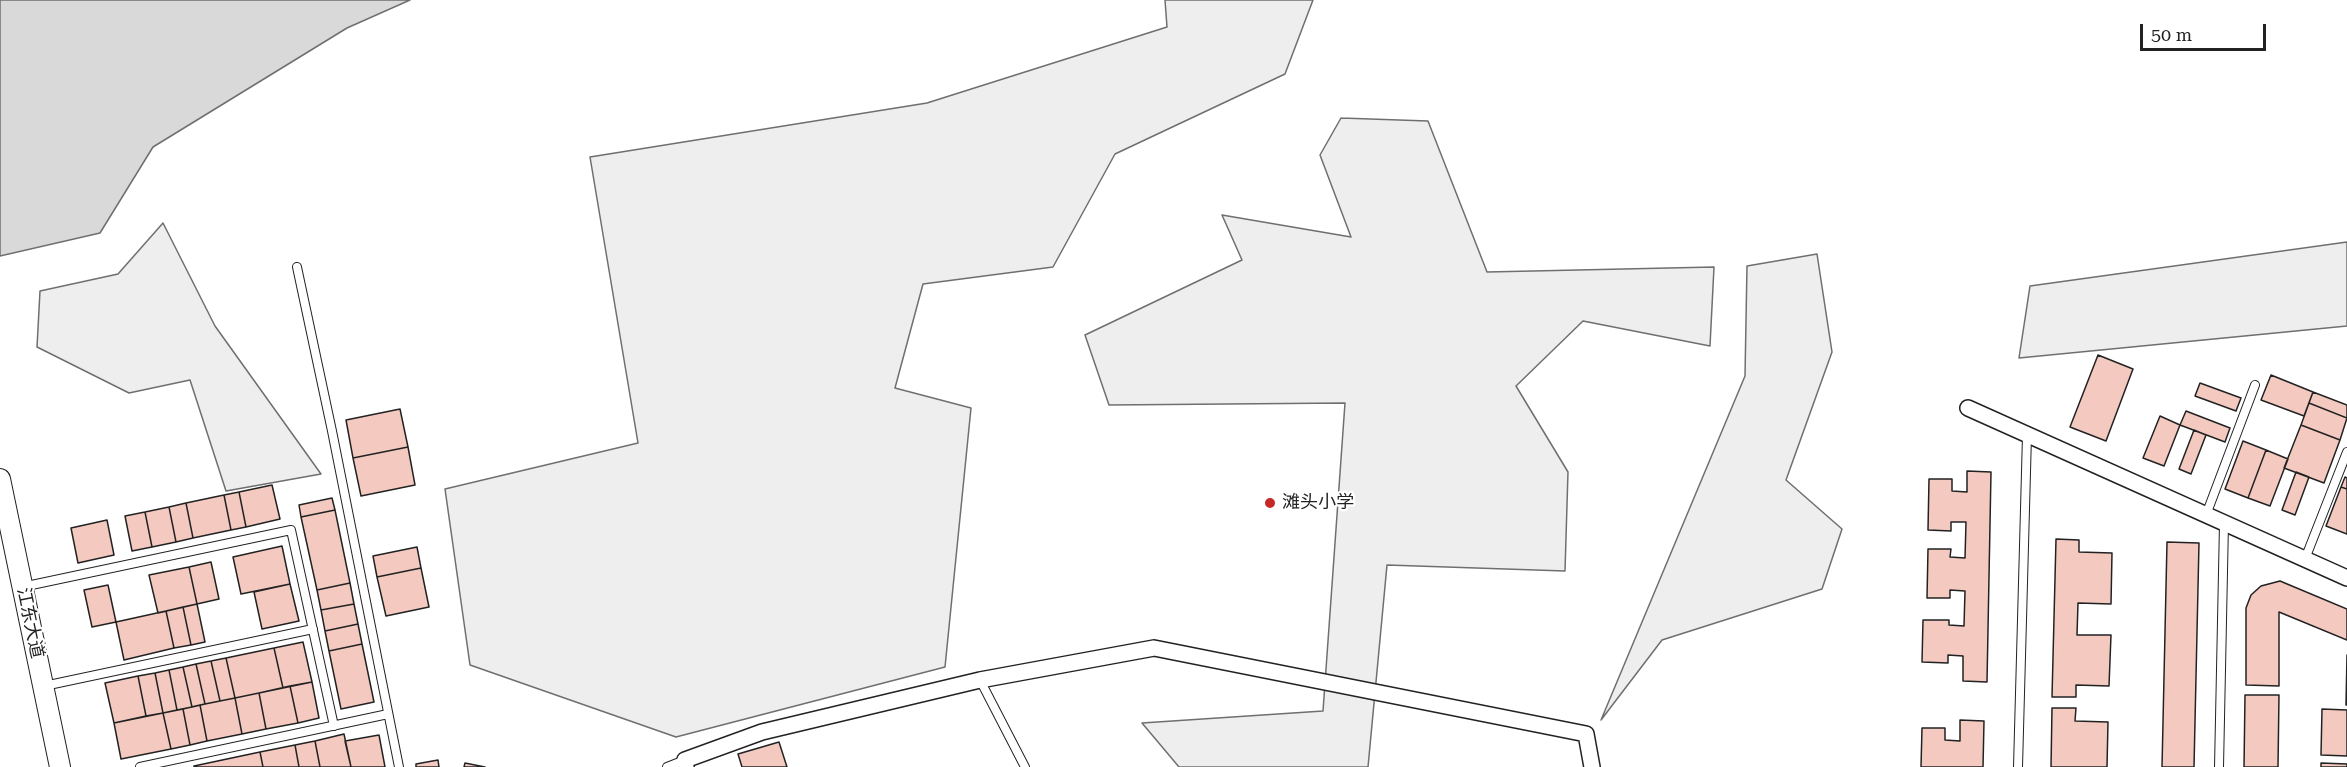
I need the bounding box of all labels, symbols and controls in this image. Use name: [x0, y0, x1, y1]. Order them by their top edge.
scale bar: [2143, 12, 2269, 50]
text: 50 m: [2151, 24, 2192, 45]
place label: 滩头小学: [1282, 492, 1354, 514]
marker: 滩头小学: [1263, 496, 1277, 510]
street label: 江东大道: [12, 586, 48, 660]

